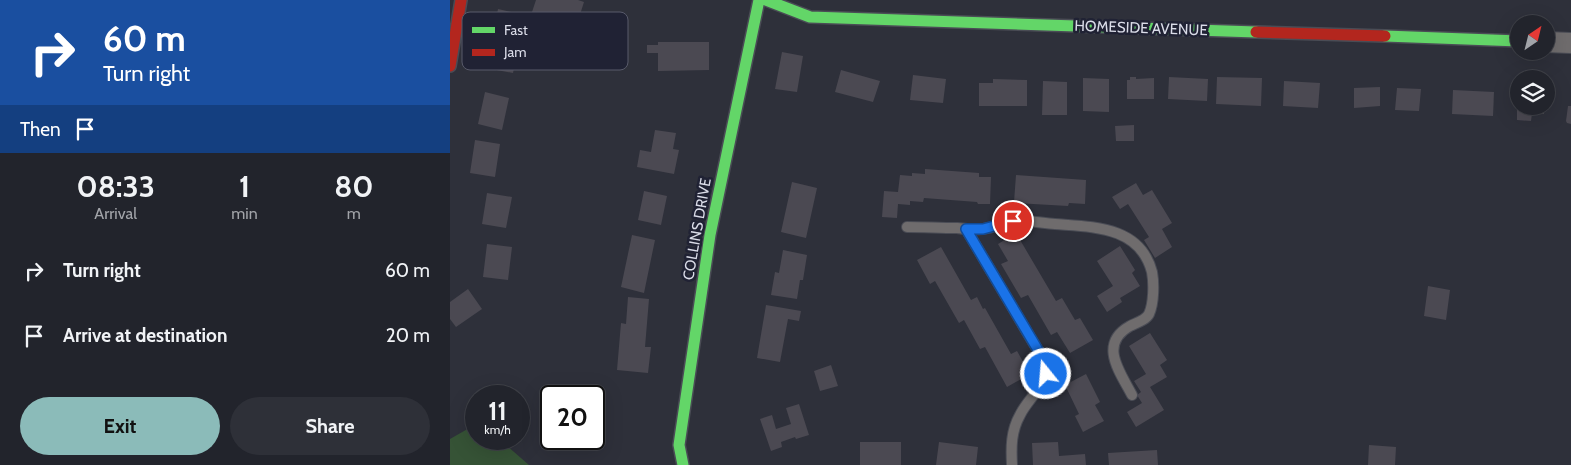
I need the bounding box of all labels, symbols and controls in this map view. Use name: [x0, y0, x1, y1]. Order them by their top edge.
legend: [462, 12, 628, 70]
north arrow: [1510, 15, 1555, 60]
map controls: [1510, 15, 1555, 115]
text: 60 m: [103, 17, 186, 60]
street label: HOMESIDE AVENUE: [1074, 17, 1208, 39]
icon: right: [20, 20, 85, 85]
text: Fast: [504, 21, 528, 39]
text: Jam: [503, 43, 526, 61]
text: Turn right: [103, 60, 190, 87]
button: layers: [1510, 70, 1555, 115]
icon: arrive: [71, 115, 99, 143]
text: Then: [20, 118, 61, 141]
text: 08:33: [77, 168, 155, 205]
text: 1: [239, 168, 250, 205]
text: 80: [334, 168, 374, 205]
street label: COLLINS DRIVE: [679, 177, 715, 281]
pin: [992, 200, 1034, 242]
text: Arrival: [94, 204, 137, 223]
text: min: [231, 204, 258, 223]
text: m: [347, 204, 361, 223]
icon: arrive: [999, 207, 1027, 235]
icon: right: [20, 257, 48, 285]
text: Turn right: [63, 259, 141, 282]
text: 60 m: [385, 259, 430, 282]
icon: arrive: [20, 322, 48, 350]
text: Arrive at destination: [63, 324, 227, 347]
text: 20 m: [386, 324, 430, 347]
position arrow: [1019, 347, 1071, 399]
speed limit sign: 20: [540, 385, 605, 450]
text: 11: [488, 396, 507, 426]
button: Exit: [20, 397, 220, 455]
button: Share: [230, 397, 430, 455]
text: km/h: [484, 422, 511, 437]

